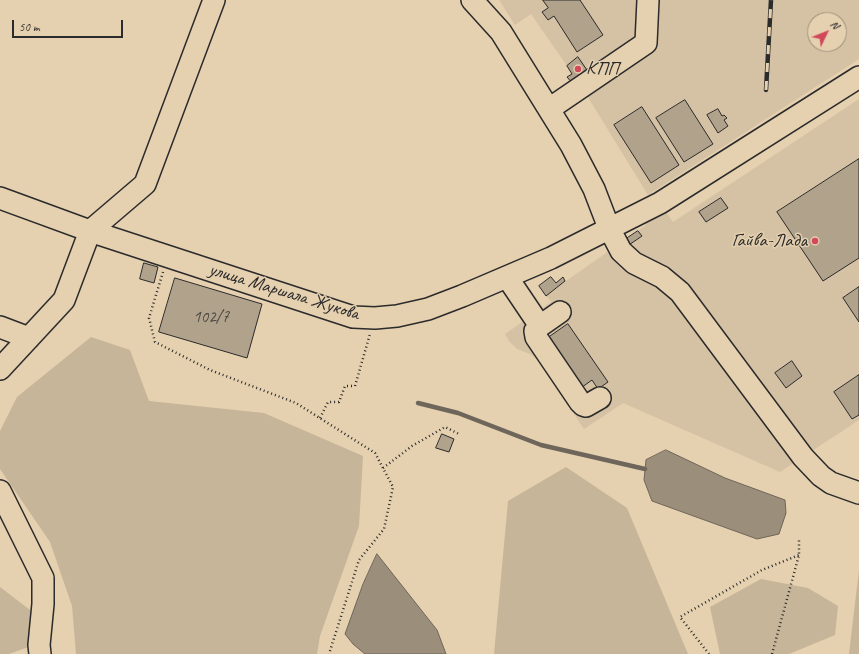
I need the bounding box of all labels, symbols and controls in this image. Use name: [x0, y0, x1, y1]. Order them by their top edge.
scale bar: [14, 12, 125, 38]
north arrow: [807, 12, 847, 52]
text: N: [828, 17, 842, 32]
text: 50 m: [19, 19, 39, 35]
place label: КПП: [586, 58, 618, 80]
marker: КПП: [573, 64, 583, 74]
place label: Гайва-Лада: [732, 230, 807, 252]
marker: Гайва-Лада: [810, 236, 820, 246]
street label: улица Маршала Жукова: [206, 258, 362, 326]
house number: 102/7: [193, 308, 229, 328]

